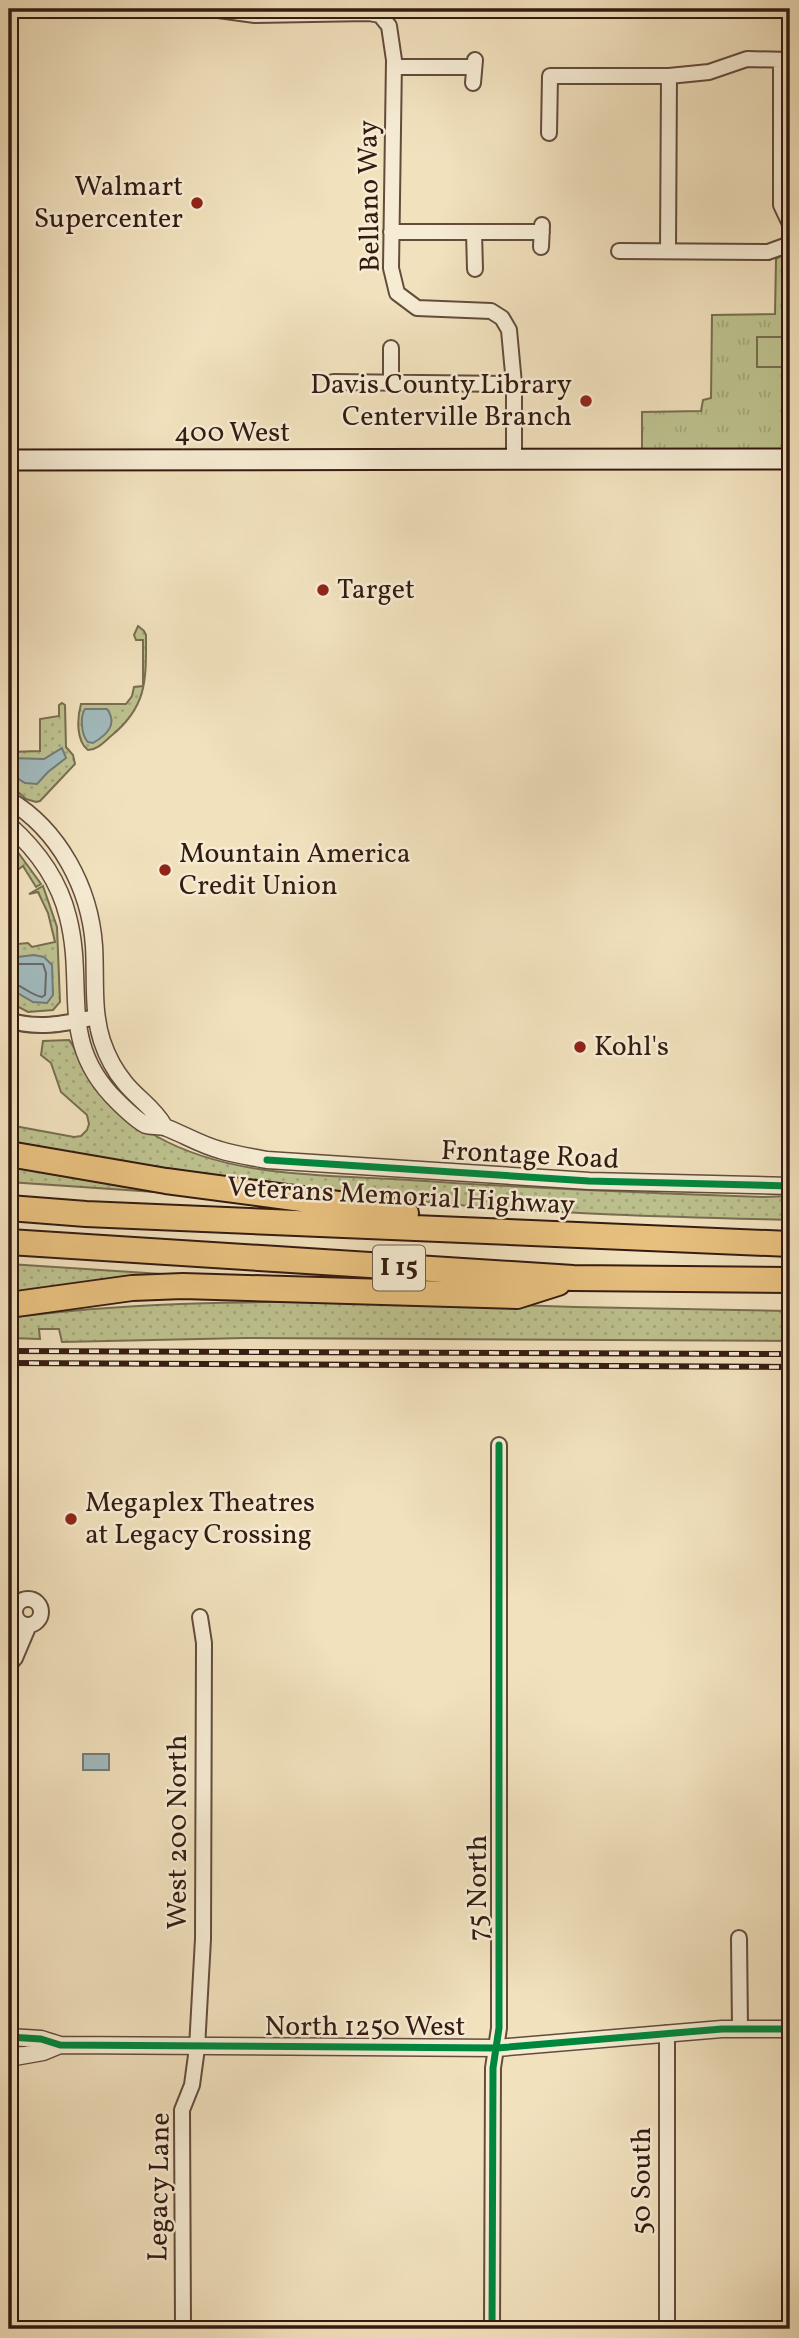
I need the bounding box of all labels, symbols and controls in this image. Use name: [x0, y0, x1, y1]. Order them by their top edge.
street label: Bellano Way: [349, 120, 391, 272]
place label: Walmart Supercenter: [34, 168, 183, 239]
marker: Walmart Supercenter: [189, 195, 205, 211]
place label: Davis County Library Centerville Branch: [310, 366, 572, 437]
marker: Davis County Library Centerville Branch: [578, 393, 594, 409]
street label: 400 West: [174, 414, 290, 453]
place label: Target: [337, 571, 415, 610]
marker: Target: [315, 582, 331, 598]
place label: Mountain America Credit Union: [179, 835, 411, 906]
marker: Mountain America Credit Union: [157, 862, 173, 878]
place label: Kohl's: [594, 1028, 669, 1067]
marker: Kohl's: [572, 1039, 588, 1055]
street label: Frontage Road: [440, 1132, 620, 1180]
street label: Veterans Memorial Highway: [226, 1168, 576, 1226]
road number: I 15: [373, 1246, 425, 1290]
place label: Megaplex Theatres at Legacy Crossing: [85, 1484, 315, 1555]
marker: Megaplex Theatres at Legacy Crossing: [63, 1511, 79, 1527]
street label: West 200 North: [159, 1734, 198, 1930]
street label: 75 North: [459, 1835, 498, 1941]
street label: North 1250 West: [265, 2008, 465, 2047]
street label: Legacy Lane: [139, 2112, 181, 2262]
street label: 50 South: [623, 2127, 662, 2235]

